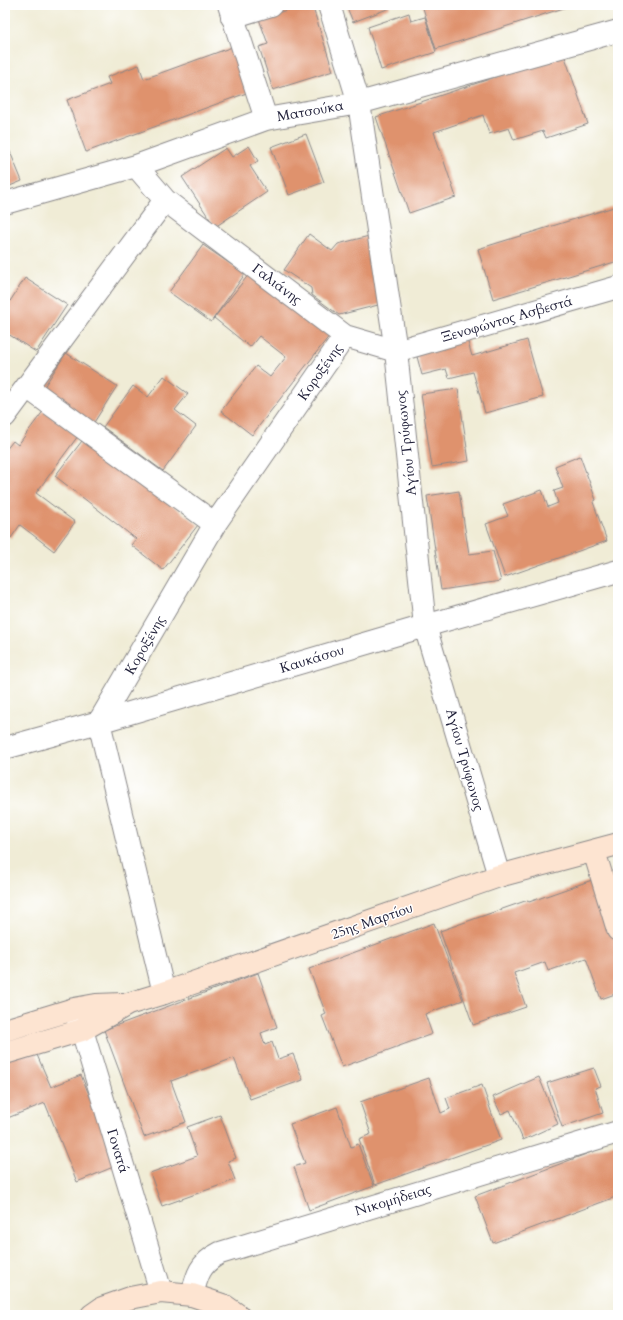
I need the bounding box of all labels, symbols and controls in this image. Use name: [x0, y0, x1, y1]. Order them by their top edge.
street label: Ματσούκα: [275, 96, 345, 126]
street label: Γαλιάνης: [248, 259, 306, 309]
street label: Ξενοφώντος Ασβεστά: [439, 291, 575, 347]
street label: Κοροξένης: [293, 340, 347, 404]
street label: Αγίου Τρύφωνος: [391, 389, 421, 497]
street label: Κοροξένης: [120, 612, 170, 678]
street label: Καυκάσου: [277, 640, 347, 678]
street label: Αγίου Τρύφωνος: [441, 706, 489, 814]
street label: 25ης Μαρτίου: [329, 898, 415, 944]
street label: Γονατά: [102, 1126, 134, 1176]
street label: Νικομήδειας: [353, 1179, 433, 1221]

